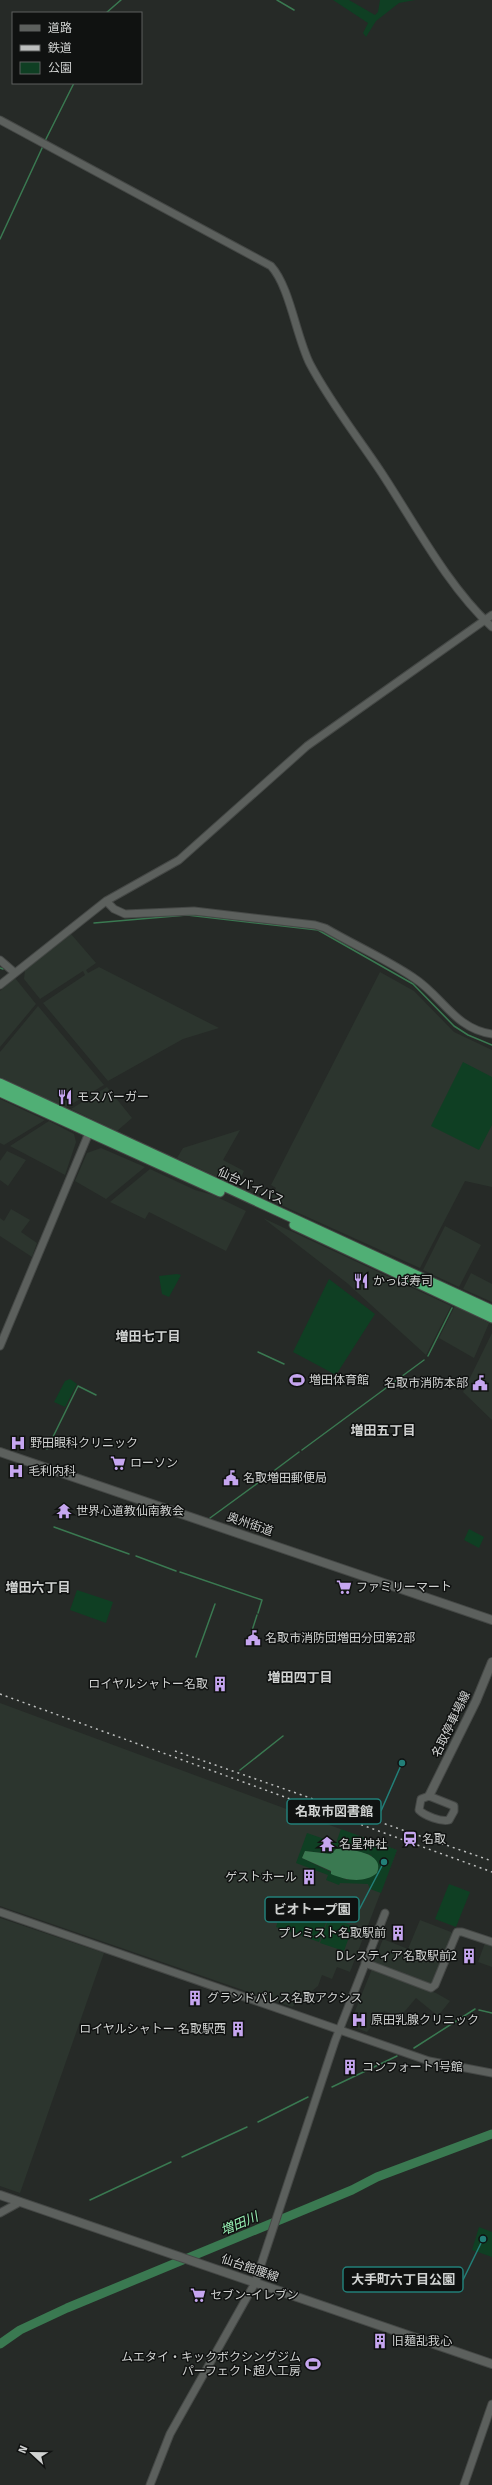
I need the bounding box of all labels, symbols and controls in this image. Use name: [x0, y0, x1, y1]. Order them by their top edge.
legend: [12, 12, 142, 84]
text: 道路: [48, 21, 72, 35]
text: 鉄道: [48, 41, 72, 55]
text: 公園: [48, 61, 72, 75]
restaurant icon: モスバーガー: [56, 1088, 74, 1106]
place label: モスバーガー: [77, 1090, 149, 1104]
street label: 仙台バイパス: [216, 1164, 286, 1208]
restaurant icon: かっぱ寿司: [352, 1272, 370, 1290]
place label: かっぱ寿司: [373, 1274, 433, 1288]
district label: 増田七丁目: [115, 1329, 181, 1344]
sports icon: 増田体育館: [288, 1371, 306, 1389]
place label: 増田体育館: [309, 1373, 369, 1387]
public building icon: 名取市消防本部: [471, 1374, 489, 1392]
place label: 名取市消防本部: [384, 1376, 468, 1390]
district label: 増田五丁目: [350, 1423, 416, 1438]
hospital icon: 野田眼科クリニック: [9, 1434, 27, 1452]
place label: 野田眼科クリニック: [30, 1436, 138, 1450]
supermarket icon: ローソン: [109, 1454, 127, 1472]
place label: ローソン: [130, 1456, 178, 1470]
hospital icon: 毛利内科: [7, 1462, 25, 1480]
place label: 毛利内科: [28, 1464, 76, 1478]
public building icon: 名取増田郵便局: [222, 1469, 240, 1487]
place label: 名取増田郵便局: [243, 1471, 327, 1485]
temple icon: 世界心道教仙南教会: [55, 1502, 73, 1520]
place label: 世界心道教仙南教会: [76, 1504, 184, 1518]
street label: 奥州街道: [225, 1510, 275, 1538]
supermarket icon: ファミリーマート: [335, 1578, 353, 1596]
district label: 増田六丁目: [5, 1580, 71, 1595]
place label: ファミリーマート: [356, 1580, 452, 1594]
public building icon: 名取市消防団増田分団第2部: [244, 1629, 262, 1647]
place label: 名取市消防団増田分団第2部: [265, 1631, 415, 1645]
district label: 増田四丁目: [267, 1670, 333, 1685]
building icon: ロイヤルシャトー名取: [211, 1675, 229, 1693]
place label: ロイヤルシャトー名取: [88, 1677, 208, 1691]
street label: 名取停車場線: [429, 1689, 473, 1759]
callout: 名取市図書館: [287, 1799, 381, 1824]
text: 名取市図書館: [295, 1804, 373, 1819]
station icon: 名取: [401, 1830, 419, 1848]
place label: 名取: [422, 1832, 446, 1846]
temple icon: 名星神社: [318, 1835, 336, 1853]
place label: 名星神社: [339, 1837, 387, 1851]
building icon: ゲストホール: [300, 1868, 318, 1886]
place label: ゲストホール: [225, 1870, 297, 1884]
callout: ビオトープ園: [265, 1897, 359, 1922]
text: ビオトープ園: [273, 1902, 351, 1917]
building icon: プレミスト名取駅前: [389, 1924, 407, 1942]
place label: プレミスト名取駅前: [278, 1926, 386, 1940]
building icon: Dレスティア名取駅前2: [460, 1947, 478, 1965]
place label: Dレスティア名取駅前2: [336, 1949, 457, 1963]
building icon: グランドパレス名取アクシス: [186, 1989, 204, 2007]
place label: グランドパレス名取アクシス: [207, 1991, 362, 2005]
hospital icon: 原田乳腺クリニック: [350, 2011, 368, 2029]
place label: 原田乳腺クリニック: [371, 2013, 479, 2027]
building icon: ロイヤルシャトー 名取駅西: [229, 2020, 247, 2038]
place label: ロイヤルシャトー 名取駅西: [79, 2022, 226, 2036]
building icon: コンフォート1号館: [341, 2058, 359, 2076]
place label: コンフォート1号館: [362, 2060, 463, 2074]
water label: 増田川: [218, 2208, 262, 2238]
street label: 仙台館腰線: [219, 2252, 281, 2284]
callout: 大手町六丁目公園: [343, 2267, 463, 2292]
text: 大手町六丁目公園: [351, 2272, 455, 2287]
supermarket icon: セブン-イレブン: [189, 2286, 207, 2304]
place label: セブン-イレブン: [210, 2288, 299, 2302]
building icon: 旧麺乱我心: [371, 2332, 389, 2350]
place label: 旧麺乱我心: [392, 2334, 452, 2348]
place label: ムエタイ・キックボクシングジム パーフェクト超人工房: [121, 2350, 301, 2378]
sports icon: ムエタイ・キックボクシングジム パーフェクト超人工房: [304, 2355, 322, 2373]
north arrow: [12, 2433, 52, 2473]
text: N: [16, 2444, 31, 2455]

